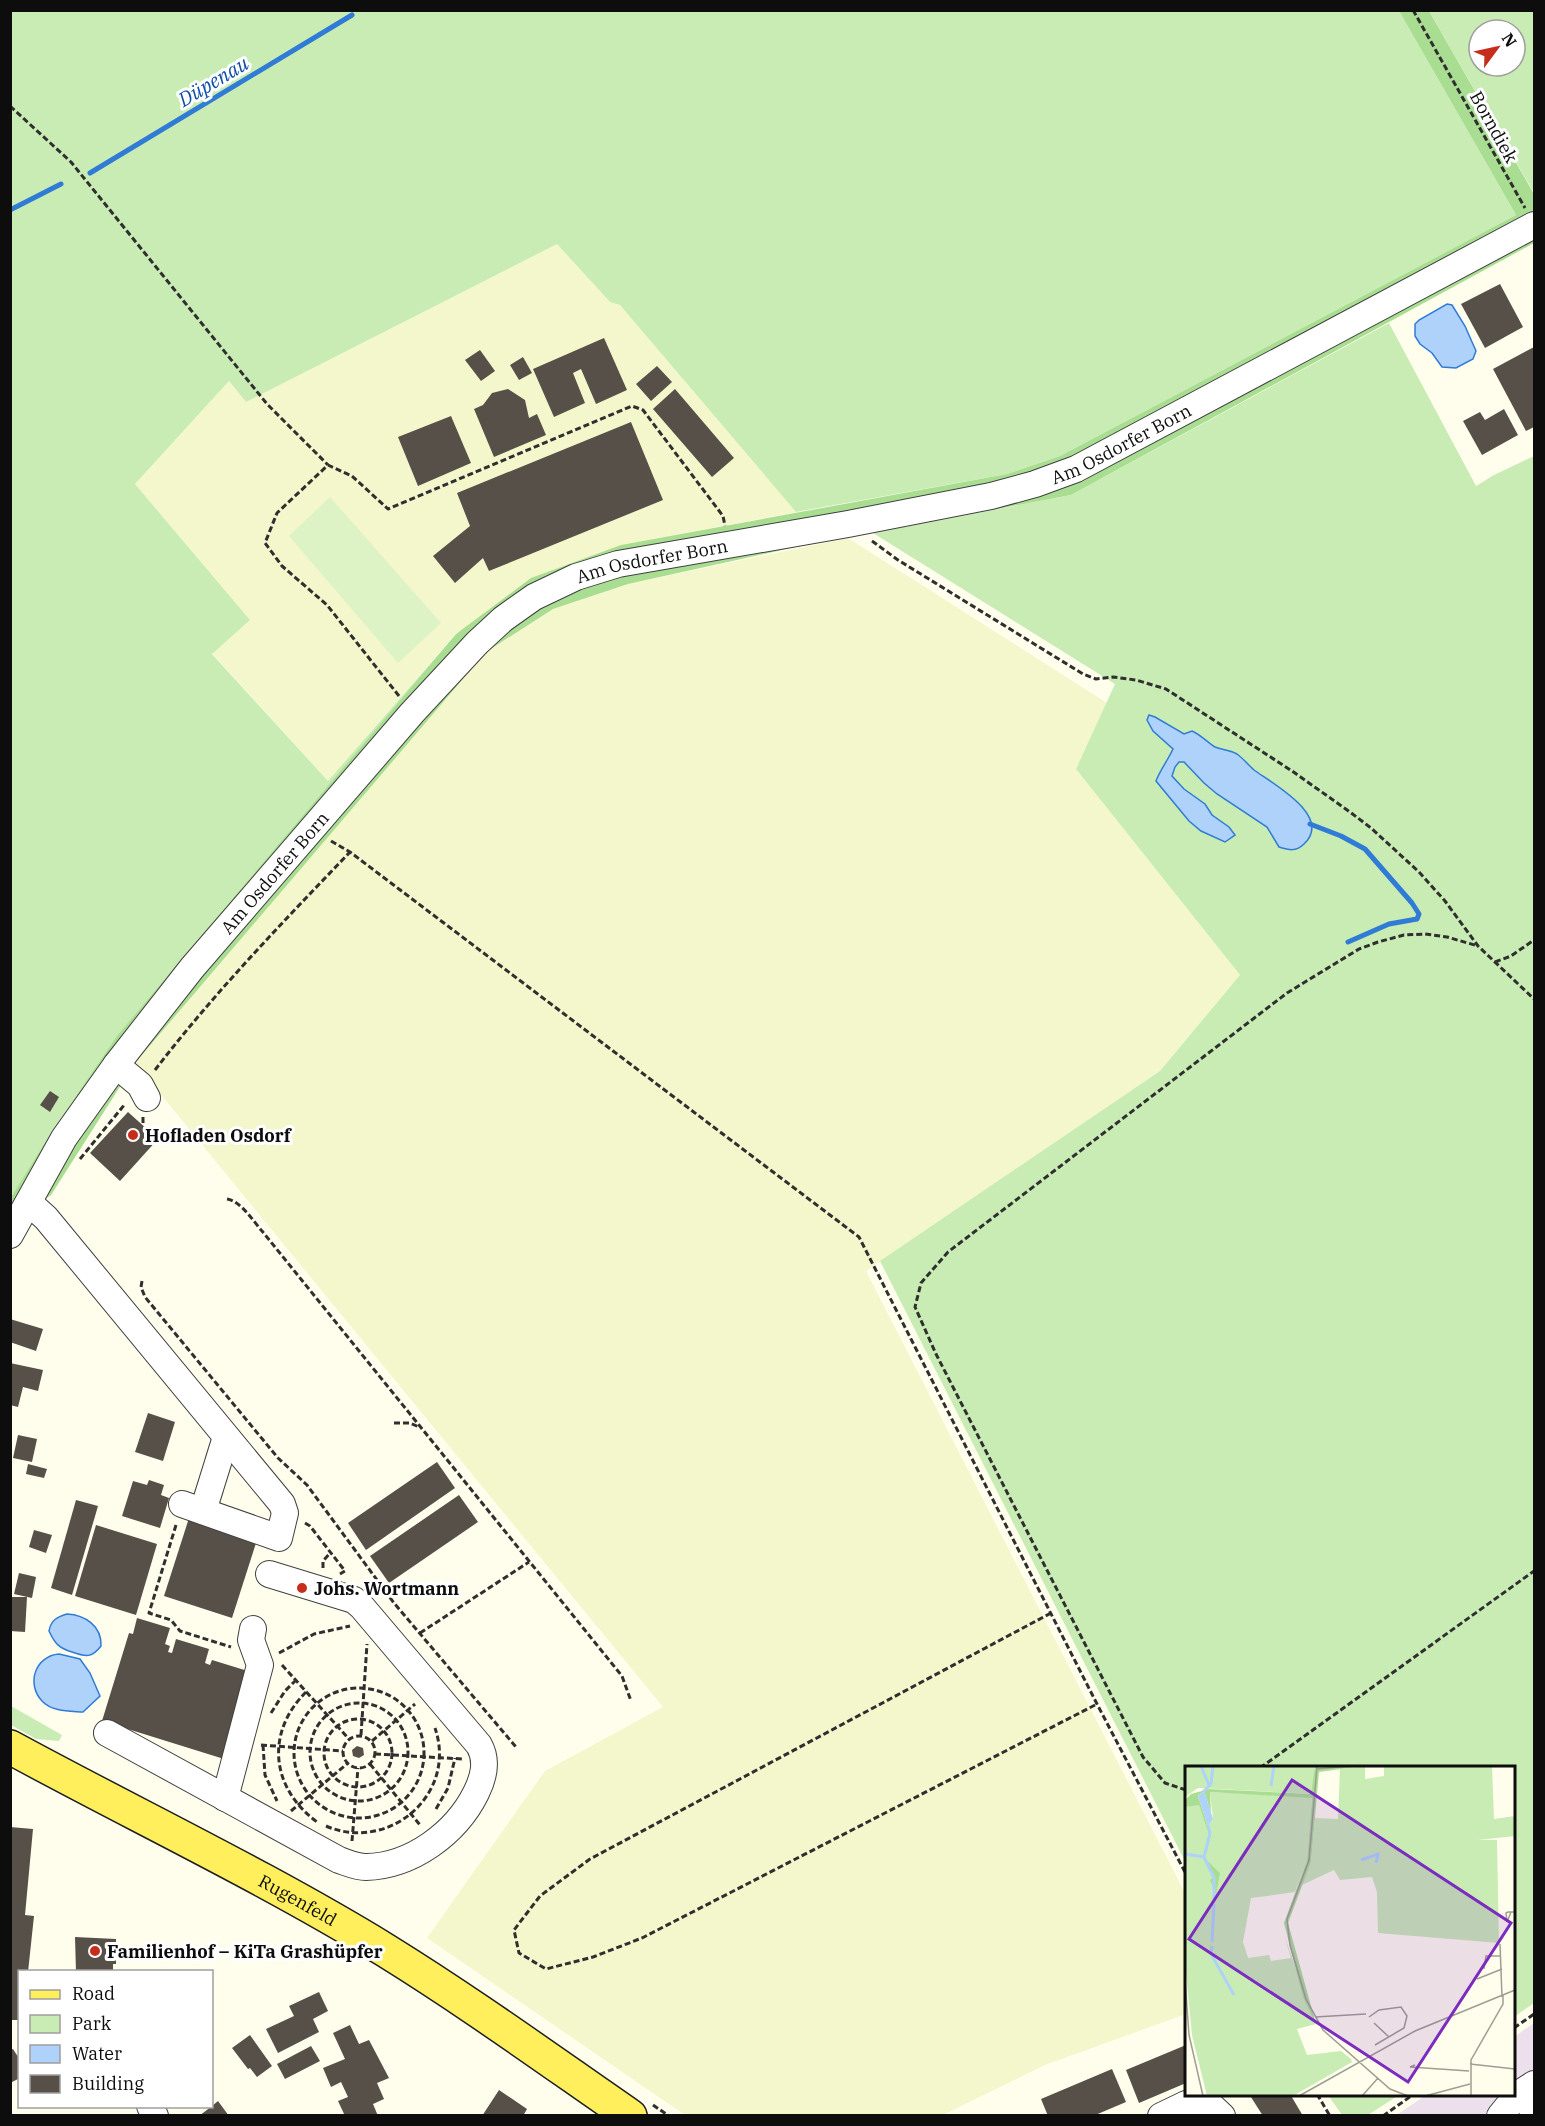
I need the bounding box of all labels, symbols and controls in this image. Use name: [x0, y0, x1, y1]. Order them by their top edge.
north arrow: [1467, 18, 1527, 78]
text: N: [1498, 29, 1521, 51]
water label: Düpenau: [172, 49, 254, 113]
street label: Borndiek: [1465, 87, 1523, 167]
street label: Am Osdorfer Born: [1048, 398, 1195, 489]
street label: Am Osdorfer Born: [573, 534, 729, 588]
street label: Am Osdorfer Born: [215, 807, 334, 938]
place label: Hofladen Osdorf: [145, 1124, 293, 1147]
marker: Hofladen Osdorf: [126, 1128, 140, 1142]
place label: Johs. Wortmann: [314, 1577, 459, 1600]
marker: Johs. Wortmann: [295, 1581, 309, 1595]
inset map: [1185, 1766, 1515, 2096]
street label: Rugenfeld: [255, 1869, 341, 1931]
place label: Familienhof – KiTa Grashüpfer: [107, 1940, 383, 1963]
marker: Familienhof – KiTa Grashüpfer: [88, 1944, 102, 1958]
legend: [18, 1970, 213, 2108]
text: Road: [72, 1982, 115, 2005]
text: Park: [72, 2012, 112, 2035]
text: Water: [72, 2042, 122, 2065]
text: Building: [72, 2072, 144, 2095]

